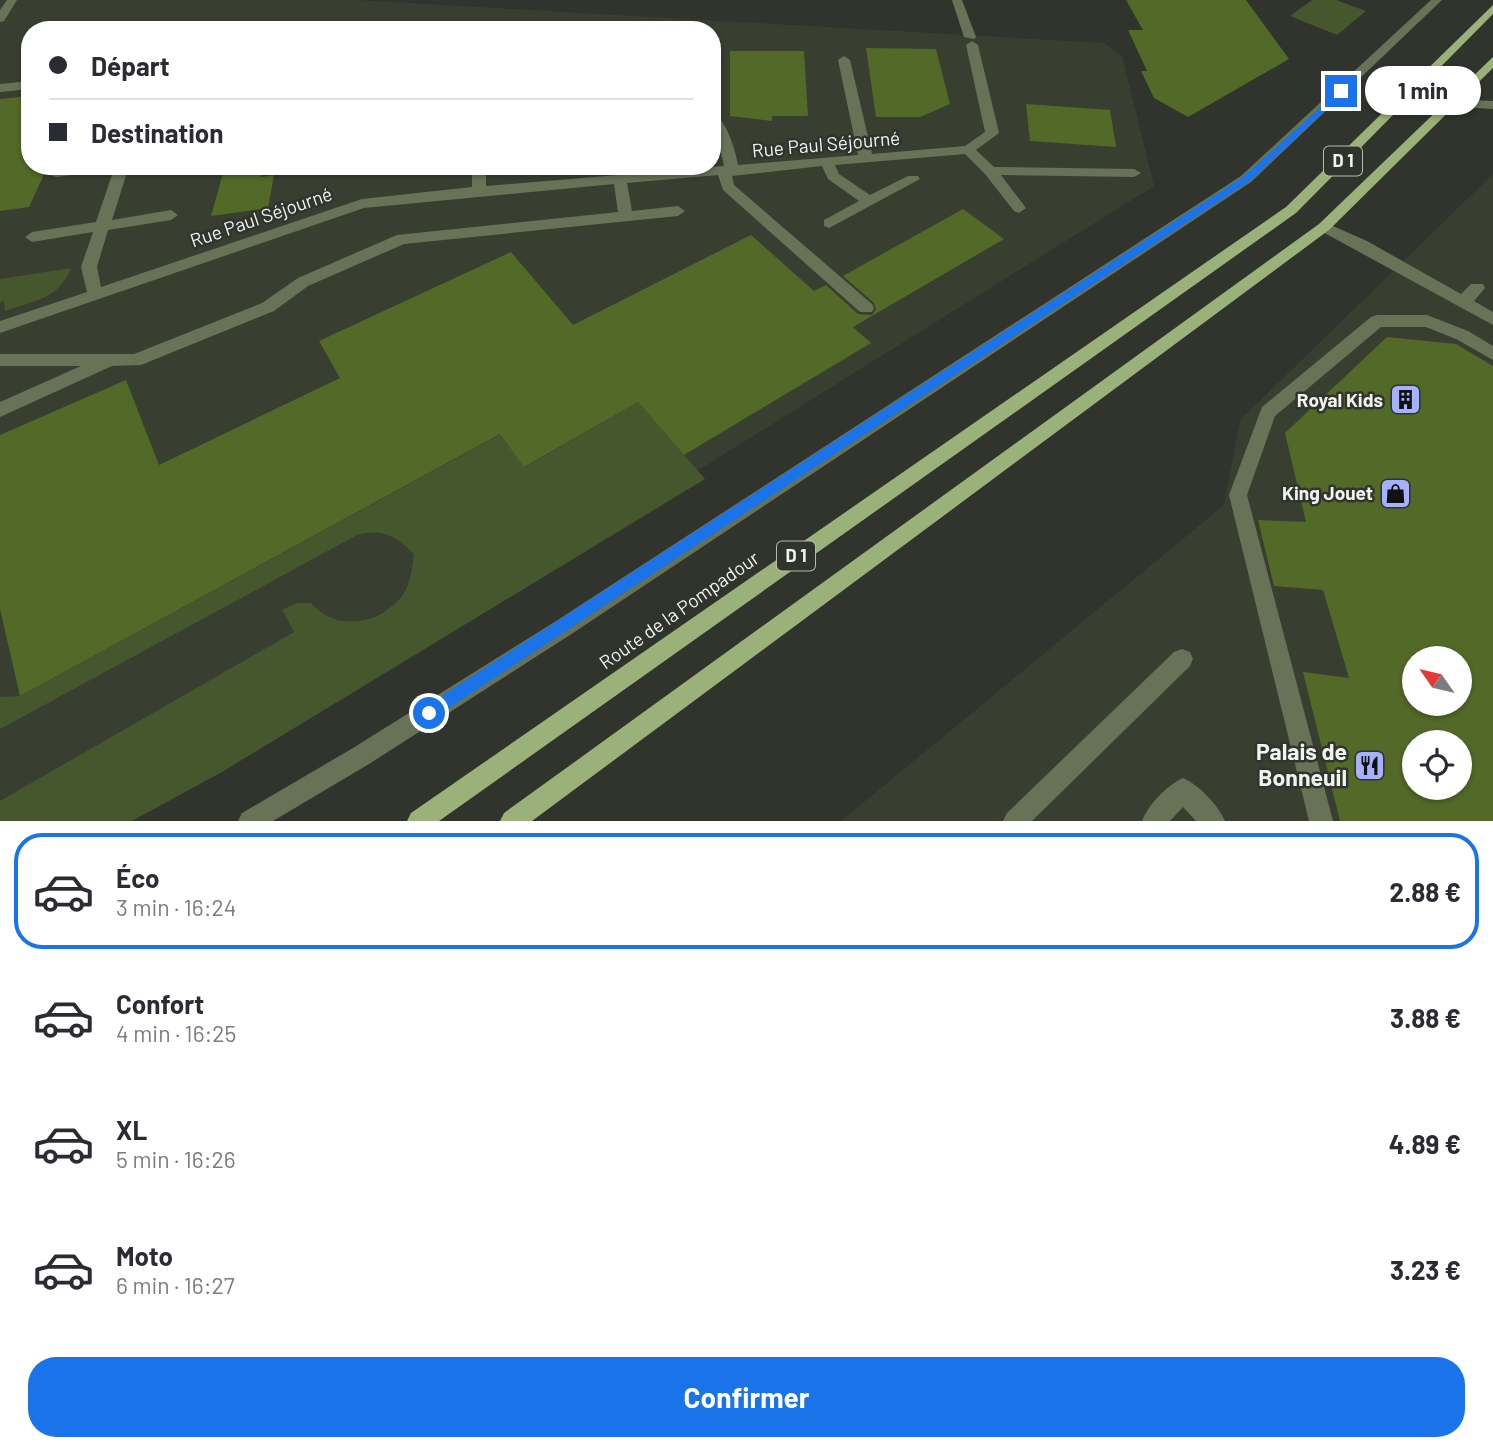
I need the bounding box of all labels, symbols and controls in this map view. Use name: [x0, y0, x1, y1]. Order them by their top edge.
text: Départ: [91, 50, 170, 81]
callout: 1 min: [1366, 66, 1481, 116]
route end: [1325, 75, 1357, 107]
text: 1 min: [1398, 76, 1448, 104]
text: Destination: [91, 117, 224, 148]
street label: Rue Paul Séjourné: [751, 126, 901, 161]
road number: D 1: [1324, 146, 1362, 176]
street label: Rue Paul Séjourné: [187, 181, 335, 252]
building icon: Royal Kids: [1389, 383, 1423, 417]
place label: Royal Kids: [1297, 388, 1383, 411]
shop icon: King Jouet: [1379, 476, 1413, 510]
place label: King Jouet: [1282, 481, 1373, 504]
road number: D 1: [777, 542, 815, 570]
street label: Route de la Pompadour: [594, 546, 763, 673]
north arrow: [1402, 646, 1472, 716]
map controls: [1402, 646, 1472, 800]
route start: [413, 697, 445, 729]
button: locate: [1402, 730, 1472, 800]
place label: Palais de Bonneuil: [1256, 737, 1347, 791]
restaurant icon: Palais de Bonneuil: [1353, 748, 1387, 782]
icon: car: [32, 860, 95, 923]
text: Éco: [116, 862, 159, 893]
text: 2.88 €: [1390, 876, 1461, 907]
text: 3 min · 16:24: [116, 893, 236, 921]
icon: car: [32, 986, 95, 1049]
text: Confort: [116, 988, 204, 1019]
text: 3.88 €: [1390, 1002, 1461, 1033]
text: 4 min · 16:25: [116, 1019, 236, 1047]
icon: car: [32, 1112, 95, 1175]
text: XL: [116, 1114, 147, 1145]
text: 4.89 €: [1389, 1128, 1461, 1159]
text: 5 min · 16:26: [116, 1145, 236, 1173]
icon: car: [32, 1238, 95, 1301]
text: Moto: [116, 1240, 173, 1271]
text: 3.23 €: [1390, 1254, 1461, 1285]
text: 6 min · 16:27: [116, 1271, 235, 1299]
button: Confirmer: [28, 1357, 1465, 1437]

